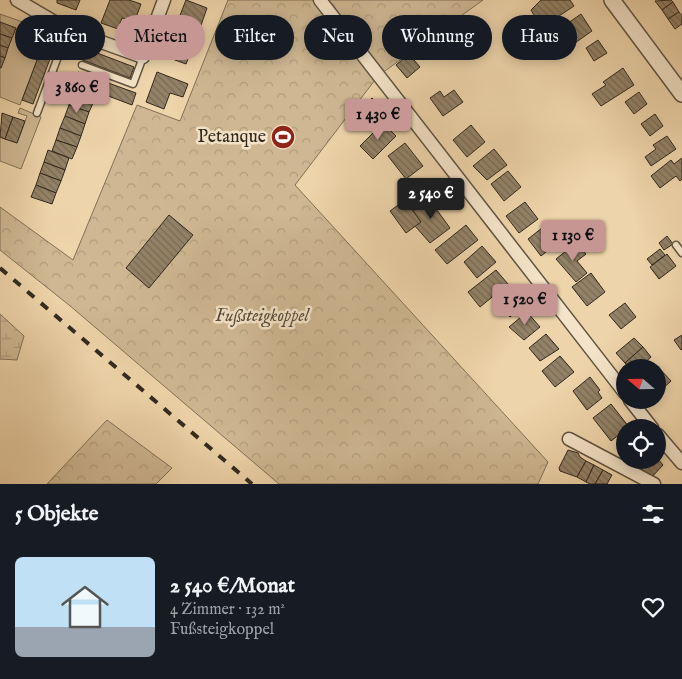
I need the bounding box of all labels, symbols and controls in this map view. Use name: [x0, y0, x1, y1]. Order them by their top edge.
chip: Kaufen: [15, 15, 105, 60]
chip: Mieten: [115, 15, 205, 60]
chip: Filter: [215, 15, 294, 60]
chip: Neu: [304, 15, 372, 60]
chip: Wohnung: [382, 15, 492, 60]
chip: Haus: [502, 15, 577, 60]
pin: 3 860 €: [31, 72, 123, 114]
text: 3 860 €: [55, 78, 99, 98]
pin: 1 430 €: [332, 98, 424, 141]
text: 1 430 €: [356, 105, 400, 125]
sports icon: Petanque: [270, 124, 296, 150]
place label: Petanque: [198, 126, 266, 149]
pin: 2 540 €: [385, 178, 477, 220]
text: 2 540 €: [408, 184, 454, 204]
pin: 1 130 €: [527, 220, 619, 262]
text: 1 130 €: [552, 226, 594, 246]
pin: 1 520 €: [479, 284, 571, 326]
text: 1 520 €: [503, 290, 547, 310]
park label: Fußsteigkoppel: [215, 305, 310, 328]
north arrow: [616, 359, 666, 409]
map controls: [616, 359, 666, 469]
button: locate: [616, 419, 666, 469]
icon: filters: [639, 500, 667, 528]
text: 5 Objekte: [15, 501, 98, 528]
text: 2 540 €/Monat: [170, 573, 295, 600]
icon: home: [55, 577, 115, 637]
icon: heart: [639, 593, 667, 621]
text: 4 Zimmer · 132 m²: [170, 600, 285, 620]
text: Fußsteigkoppel: [170, 620, 274, 640]

